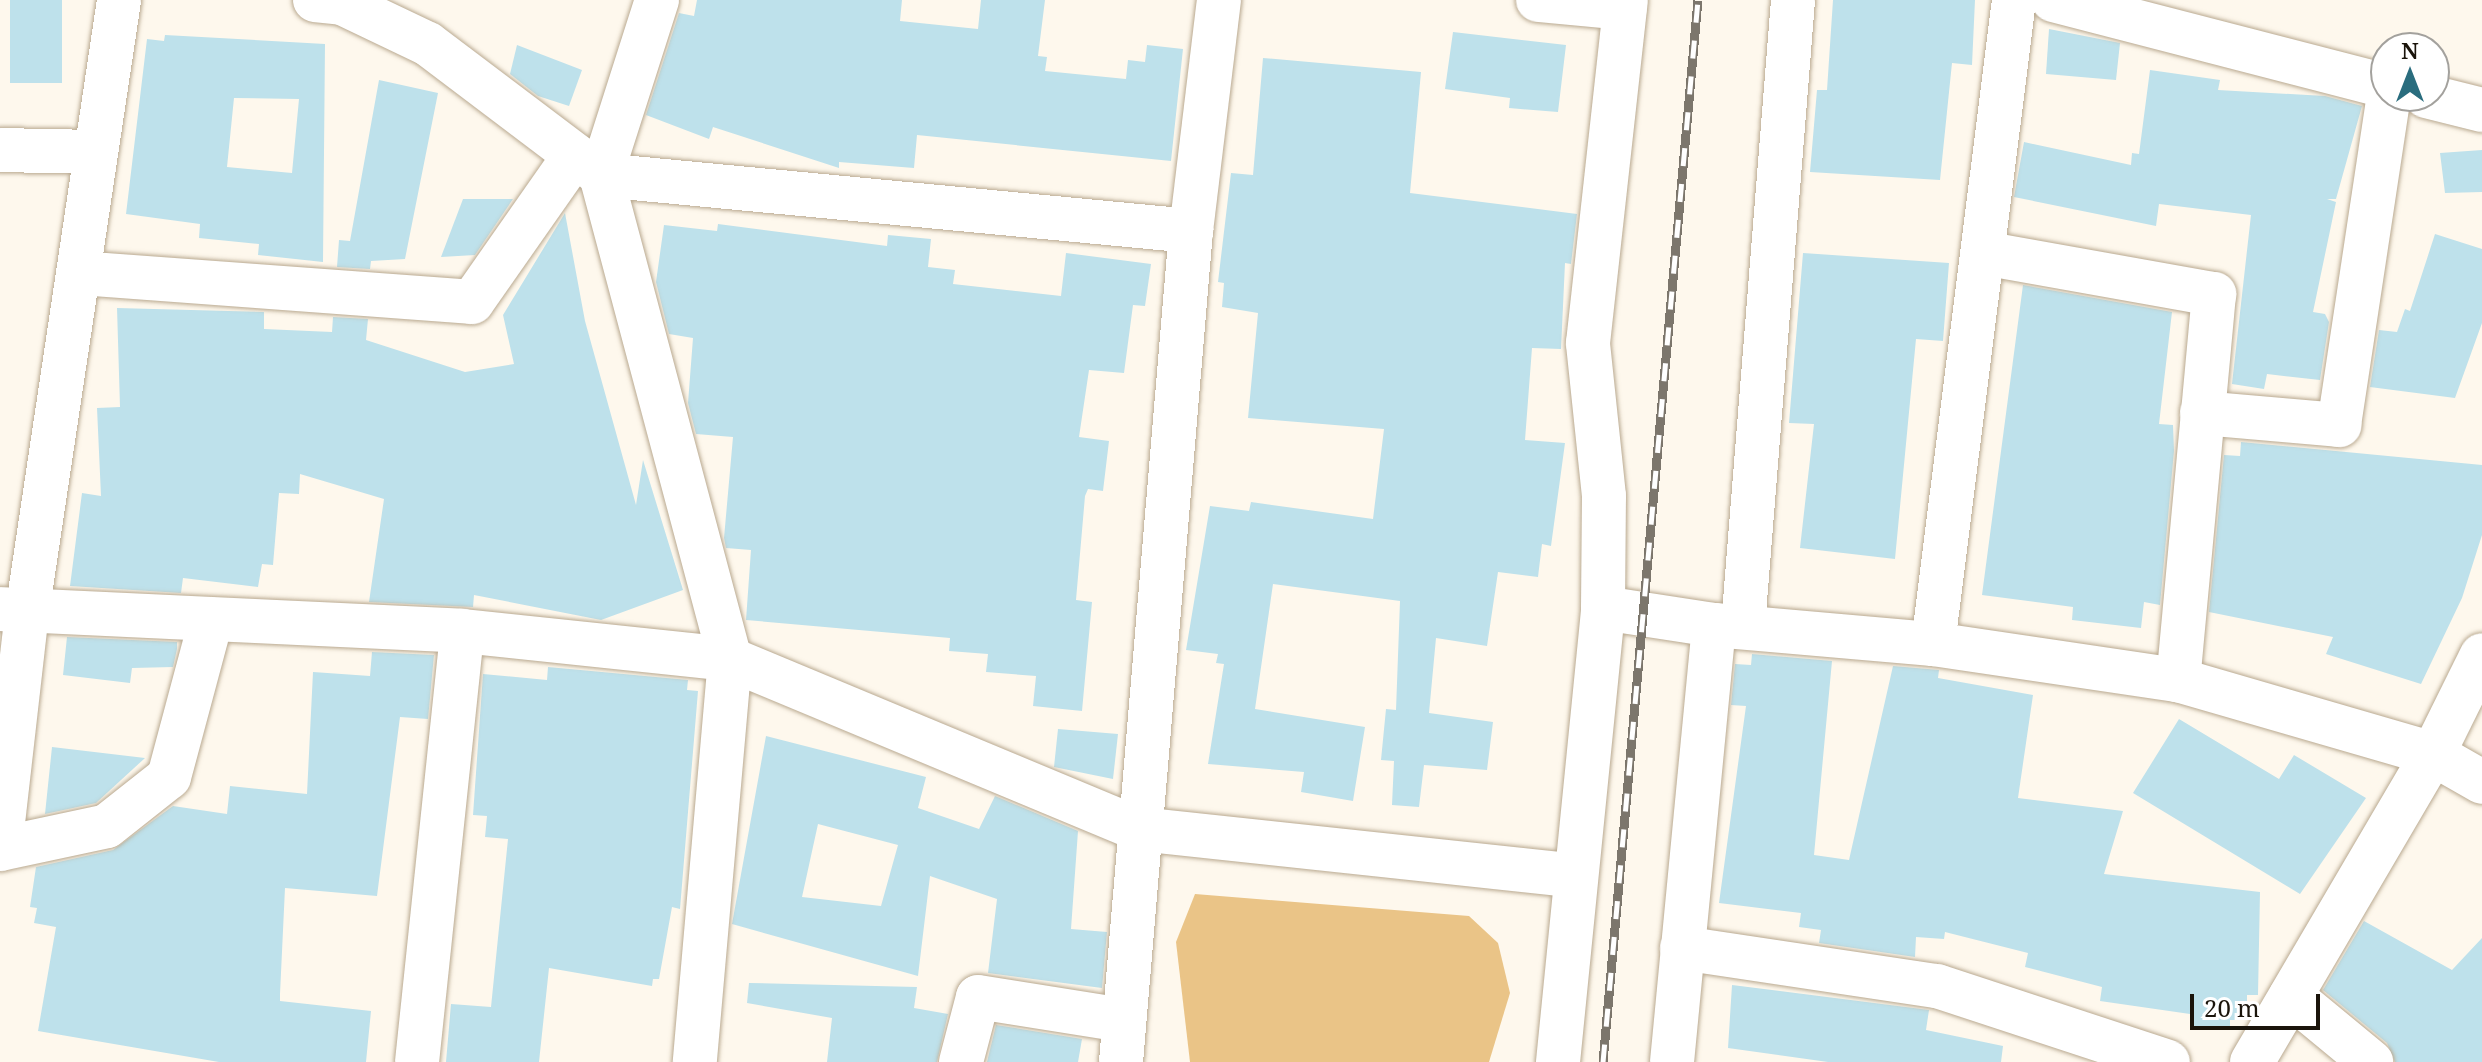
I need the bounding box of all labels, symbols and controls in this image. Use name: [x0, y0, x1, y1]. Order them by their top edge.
north arrow: [2370, 32, 2450, 112]
text: N: [2401, 35, 2419, 65]
scale bar: [2194, 978, 2324, 1028]
text: 20 m: [2204, 991, 2260, 1024]

